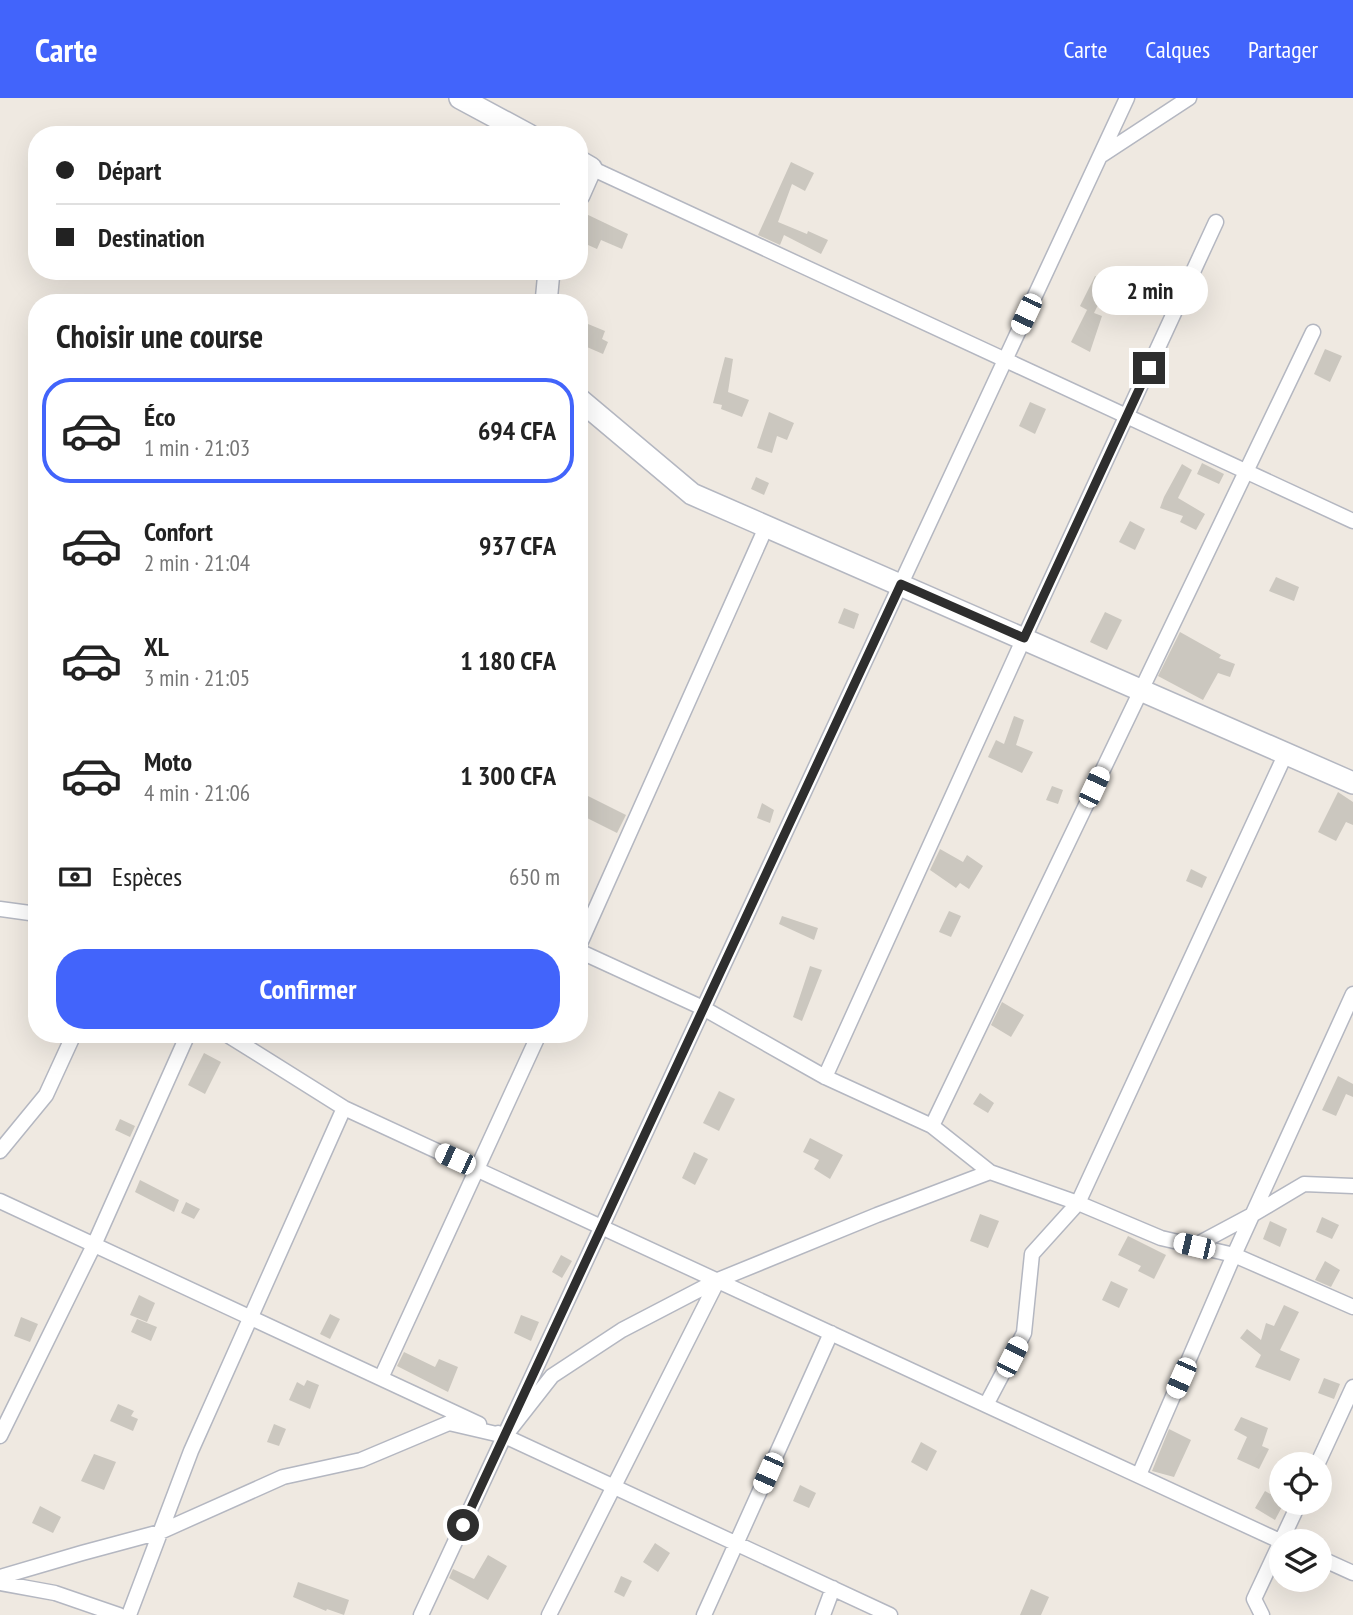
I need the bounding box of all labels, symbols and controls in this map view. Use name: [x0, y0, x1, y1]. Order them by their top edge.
text: Carte: [35, 28, 98, 71]
text: Carte: [1064, 34, 1107, 65]
text: Calques: [1145, 34, 1210, 65]
text: Partager: [1248, 34, 1318, 65]
text: Départ: [98, 154, 161, 187]
text: Destination: [98, 221, 205, 254]
callout: 2 min: [1091, 266, 1207, 316]
text: 2 min: [1127, 276, 1173, 305]
car: [1008, 291, 1045, 337]
text: Choisir une course: [56, 315, 263, 357]
route end: [1133, 352, 1165, 384]
icon: car: [60, 399, 123, 462]
text: Éco: [144, 400, 176, 433]
text: 694 CFA: [478, 414, 556, 447]
text: 1 min · 21:03: [144, 433, 250, 462]
icon: car: [60, 514, 123, 577]
text: Confort: [144, 515, 213, 548]
text: 937 CFA: [479, 529, 556, 562]
text: 2 min · 21:04: [144, 548, 250, 577]
icon: car: [60, 629, 123, 692]
text: XL: [144, 630, 169, 663]
text: 1 180 CFA: [460, 644, 556, 677]
text: 3 min · 21:05: [144, 663, 250, 692]
icon: car: [60, 744, 123, 807]
text: Moto: [144, 745, 192, 778]
text: 1 300 CFA: [460, 759, 556, 792]
car: [1076, 764, 1113, 810]
text: 4 min · 21:06: [144, 778, 250, 807]
icon: cash: [56, 858, 94, 896]
text: Espèces: [112, 860, 182, 893]
text: 650 m: [509, 862, 560, 891]
button: Confirmer: [56, 949, 560, 1029]
car: [432, 1141, 479, 1177]
car: [1172, 1231, 1217, 1261]
car: [994, 1334, 1031, 1380]
car: [1163, 1355, 1200, 1401]
car: [750, 1450, 787, 1496]
map controls: [1269, 1452, 1332, 1592]
button: locate: [1269, 1452, 1332, 1515]
route start: [447, 1509, 479, 1541]
button: layers: [1269, 1529, 1332, 1592]

